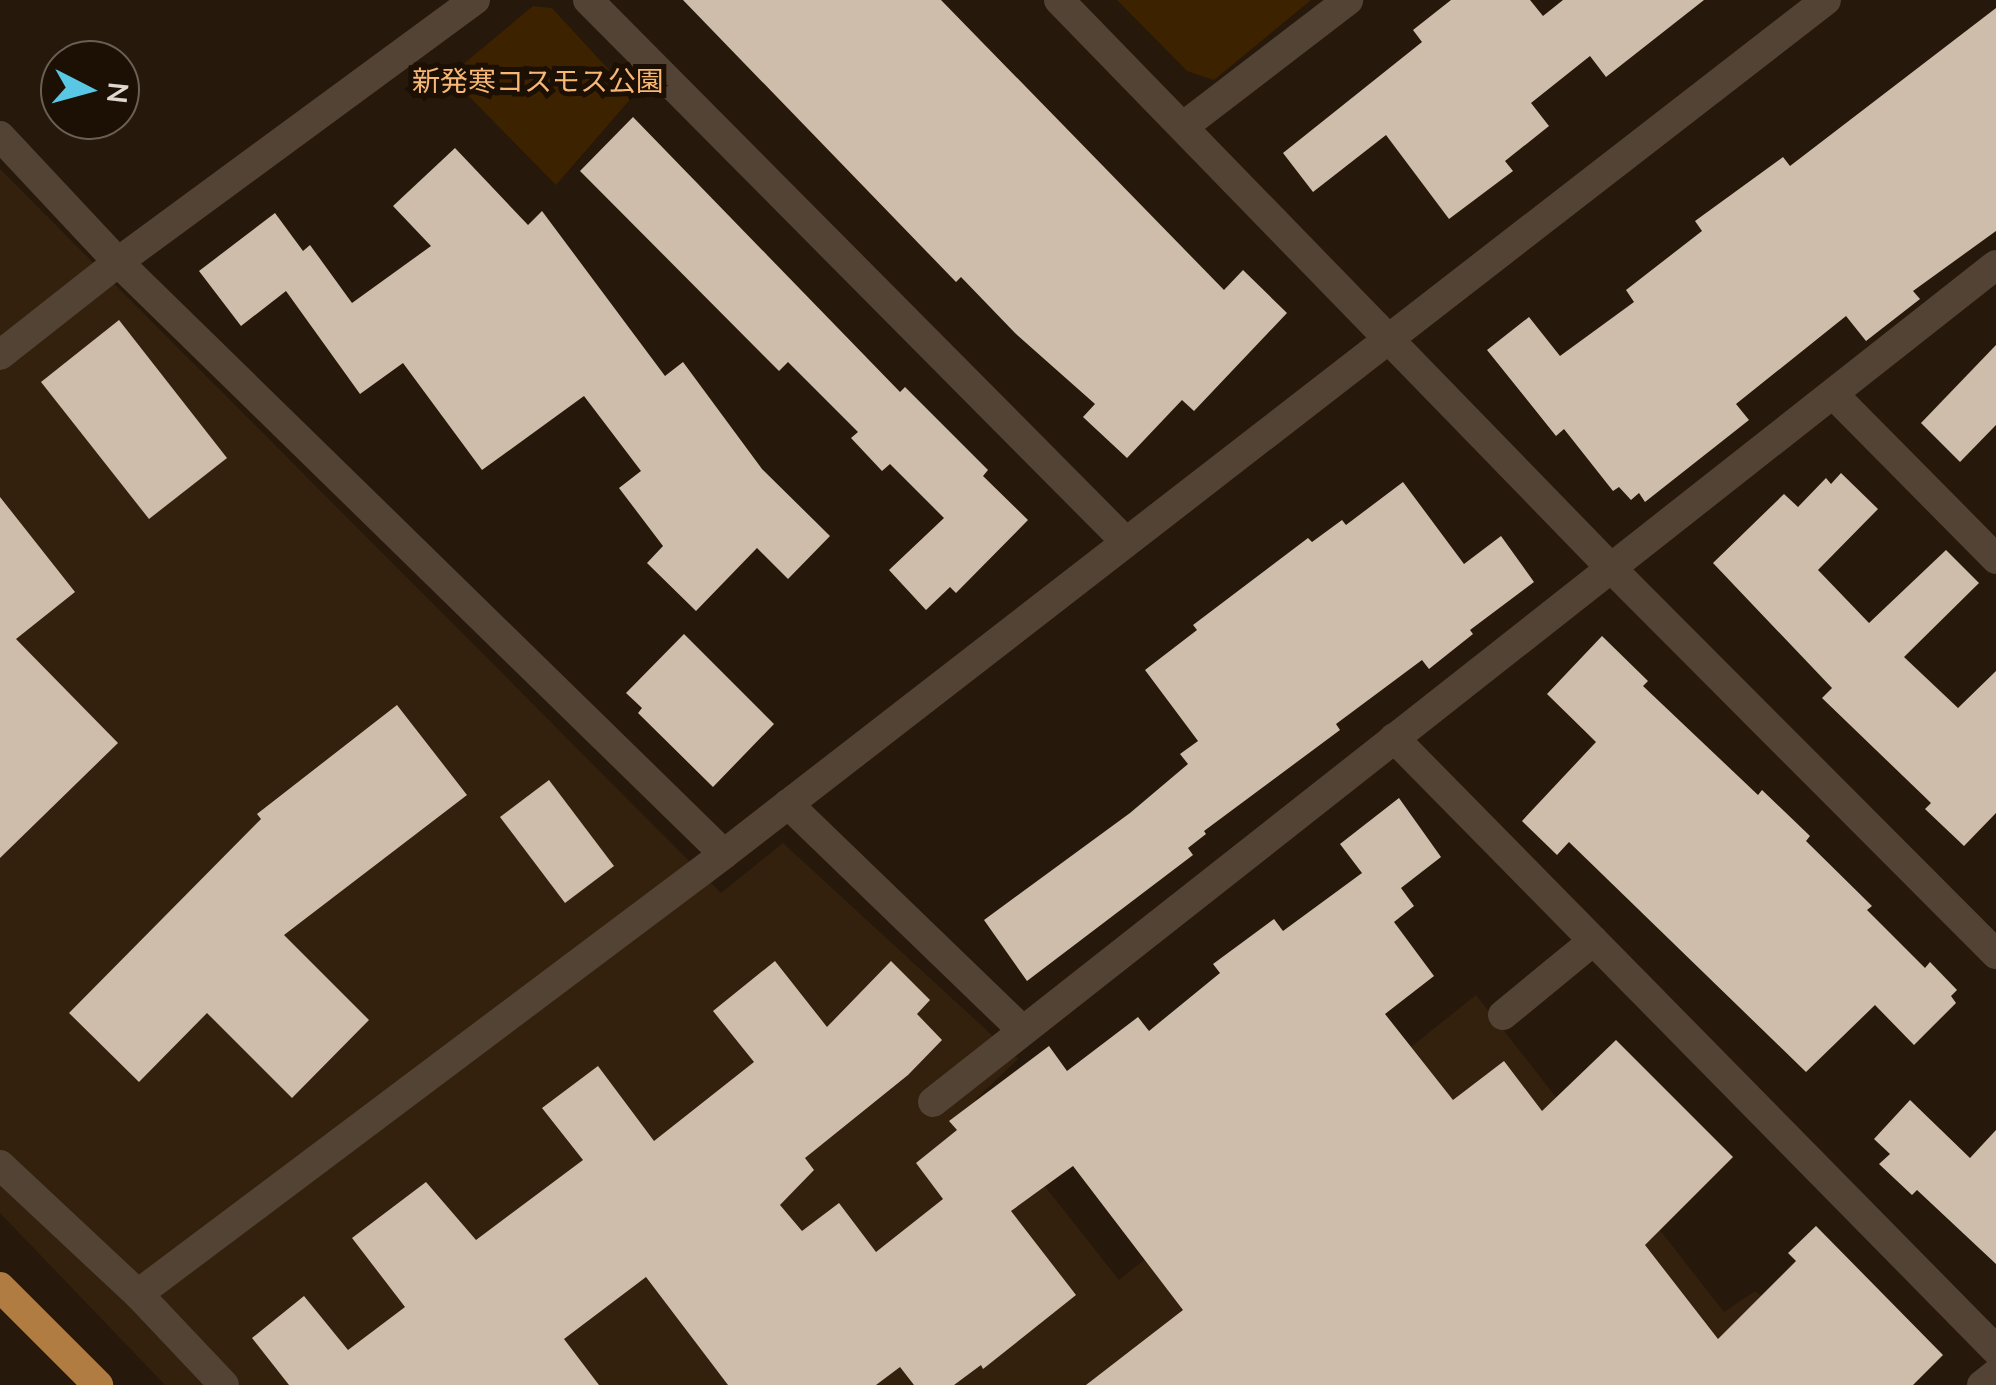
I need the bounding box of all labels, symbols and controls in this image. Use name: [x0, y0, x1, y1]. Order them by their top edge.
north arrow: [40, 40, 140, 140]
park label: 新発寒コスモス公園: [412, 64, 664, 98]
text: N: [100, 81, 137, 105]

